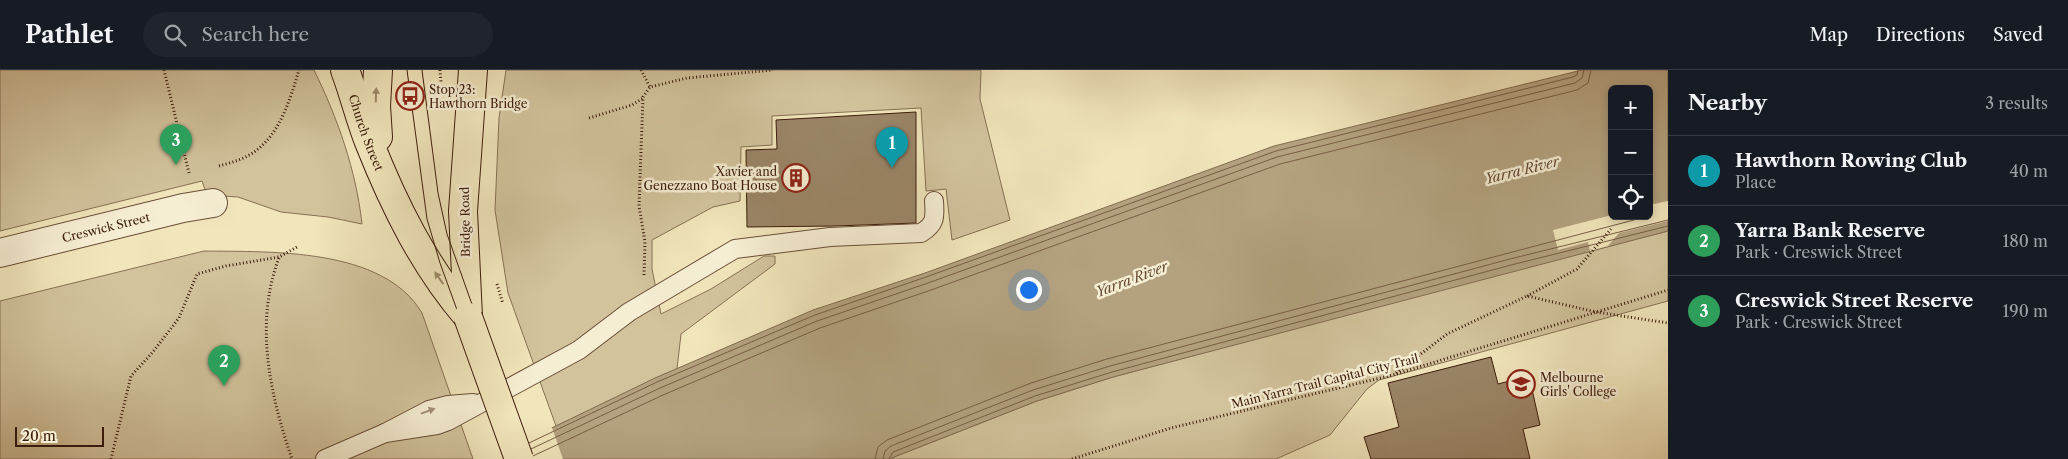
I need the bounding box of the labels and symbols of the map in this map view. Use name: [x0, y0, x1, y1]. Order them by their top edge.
bus stop icon: Stop 23: Hawthorn Bridge: [395, 81, 425, 111]
place label: Stop 23: Hawthorn Bridge: [429, 82, 528, 111]
one-way arrow: [372, 87, 380, 103]
street label: Church Street: [346, 92, 388, 174]
pin: 3: [160, 124, 192, 165]
pin: 1: [876, 127, 908, 168]
water label: Yarra River: [1483, 152, 1562, 188]
building icon: Xavier and Genezzano Boat House: [781, 163, 811, 193]
place label: Xavier and Genezzano Boat House: [643, 164, 778, 193]
street label: Bridge Road: [457, 186, 473, 257]
street label: Creswick Street: [60, 209, 152, 245]
water label: Yarra River: [1093, 256, 1172, 301]
one-way arrow: [434, 271, 444, 285]
your location: [1016, 277, 1042, 303]
pin: 2: [208, 345, 240, 386]
street label: Main Yarra Trail Capital City Trail: [1230, 350, 1420, 412]
school or university icon: Melbourne Girls' College: [1506, 369, 1536, 399]
place label: Melbourne Girls' College: [1540, 370, 1617, 399]
one-way arrow: [421, 407, 436, 415]
scale bar: [15, 424, 104, 447]

